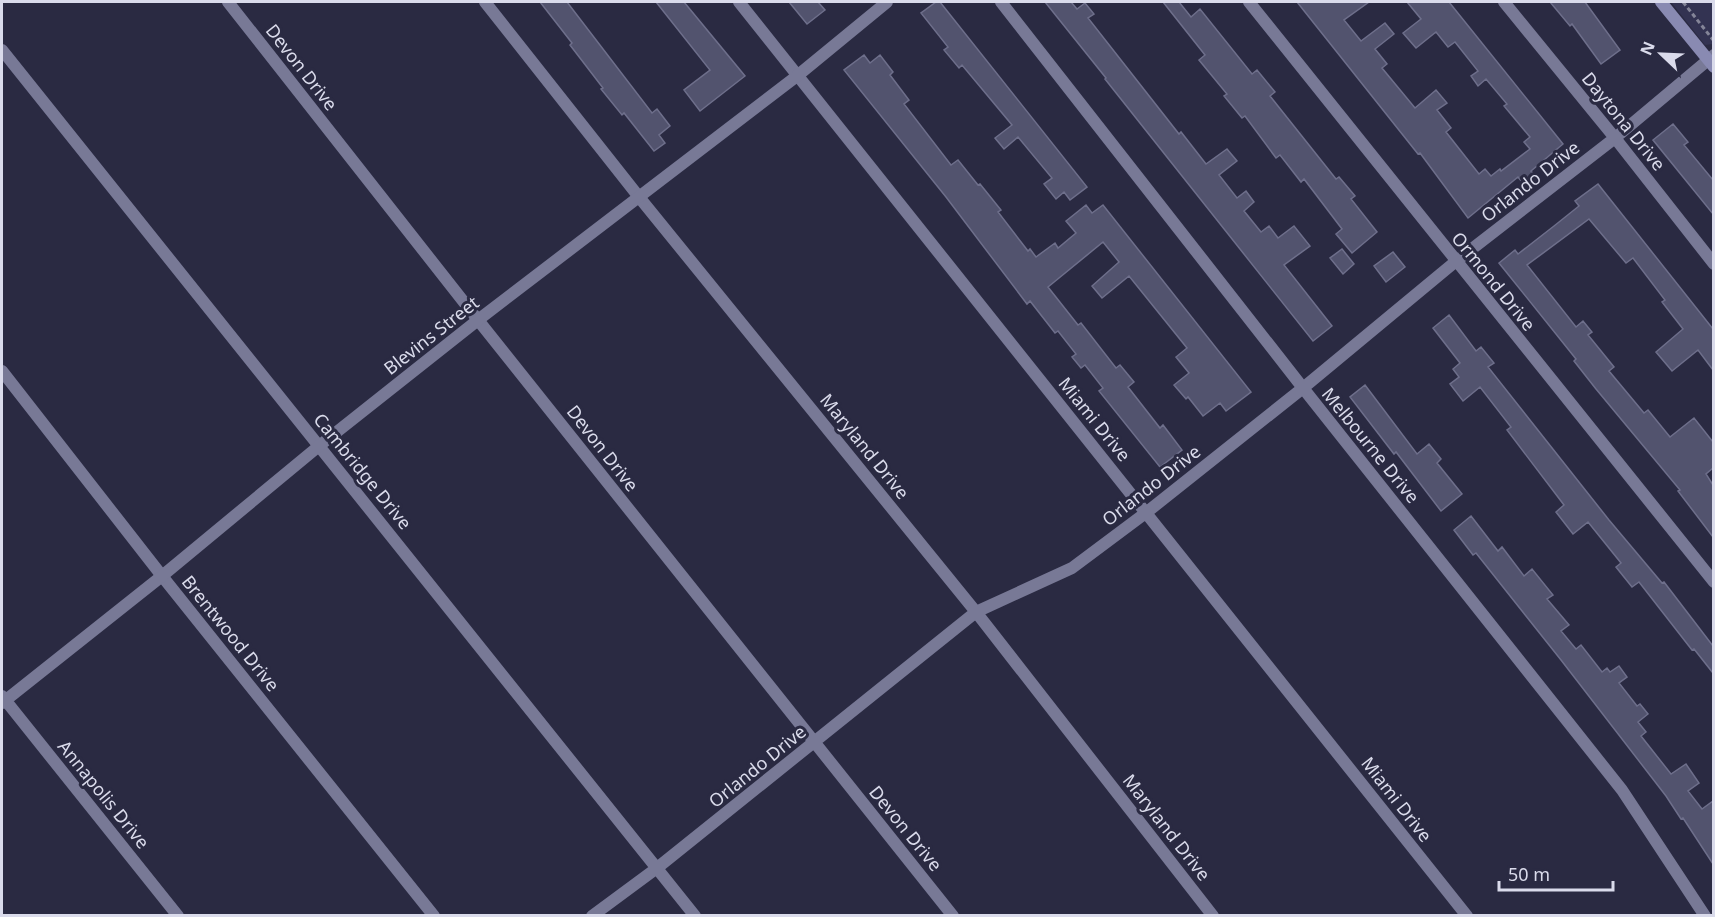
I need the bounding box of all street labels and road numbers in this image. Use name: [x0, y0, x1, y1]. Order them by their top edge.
street label: Devon Drive: [261, 19, 343, 115]
street label: Daytona Drive: [1577, 67, 1671, 175]
street label: Orlando Drive: [1476, 135, 1584, 227]
street label: Ormond Drive: [1447, 227, 1541, 335]
street label: Blevins Street: [378, 290, 484, 380]
street label: Miami Drive: [1054, 372, 1136, 466]
street label: Melbourne Drive: [1317, 382, 1425, 508]
street label: Maryland Drive: [815, 388, 915, 504]
street label: Devon Drive: [562, 400, 644, 496]
street label: Cambridge Drive: [309, 408, 417, 534]
street label: Orlando Drive: [1097, 439, 1205, 531]
street label: Brentwood Drive: [177, 570, 285, 696]
street label: Orlando Drive: [703, 719, 811, 813]
street label: Annapolis Drive: [53, 735, 155, 853]
street label: Miami Drive: [1356, 752, 1438, 846]
street label: Maryland Drive: [1118, 769, 1216, 885]
street label: Devon Drive: [864, 780, 948, 876]

